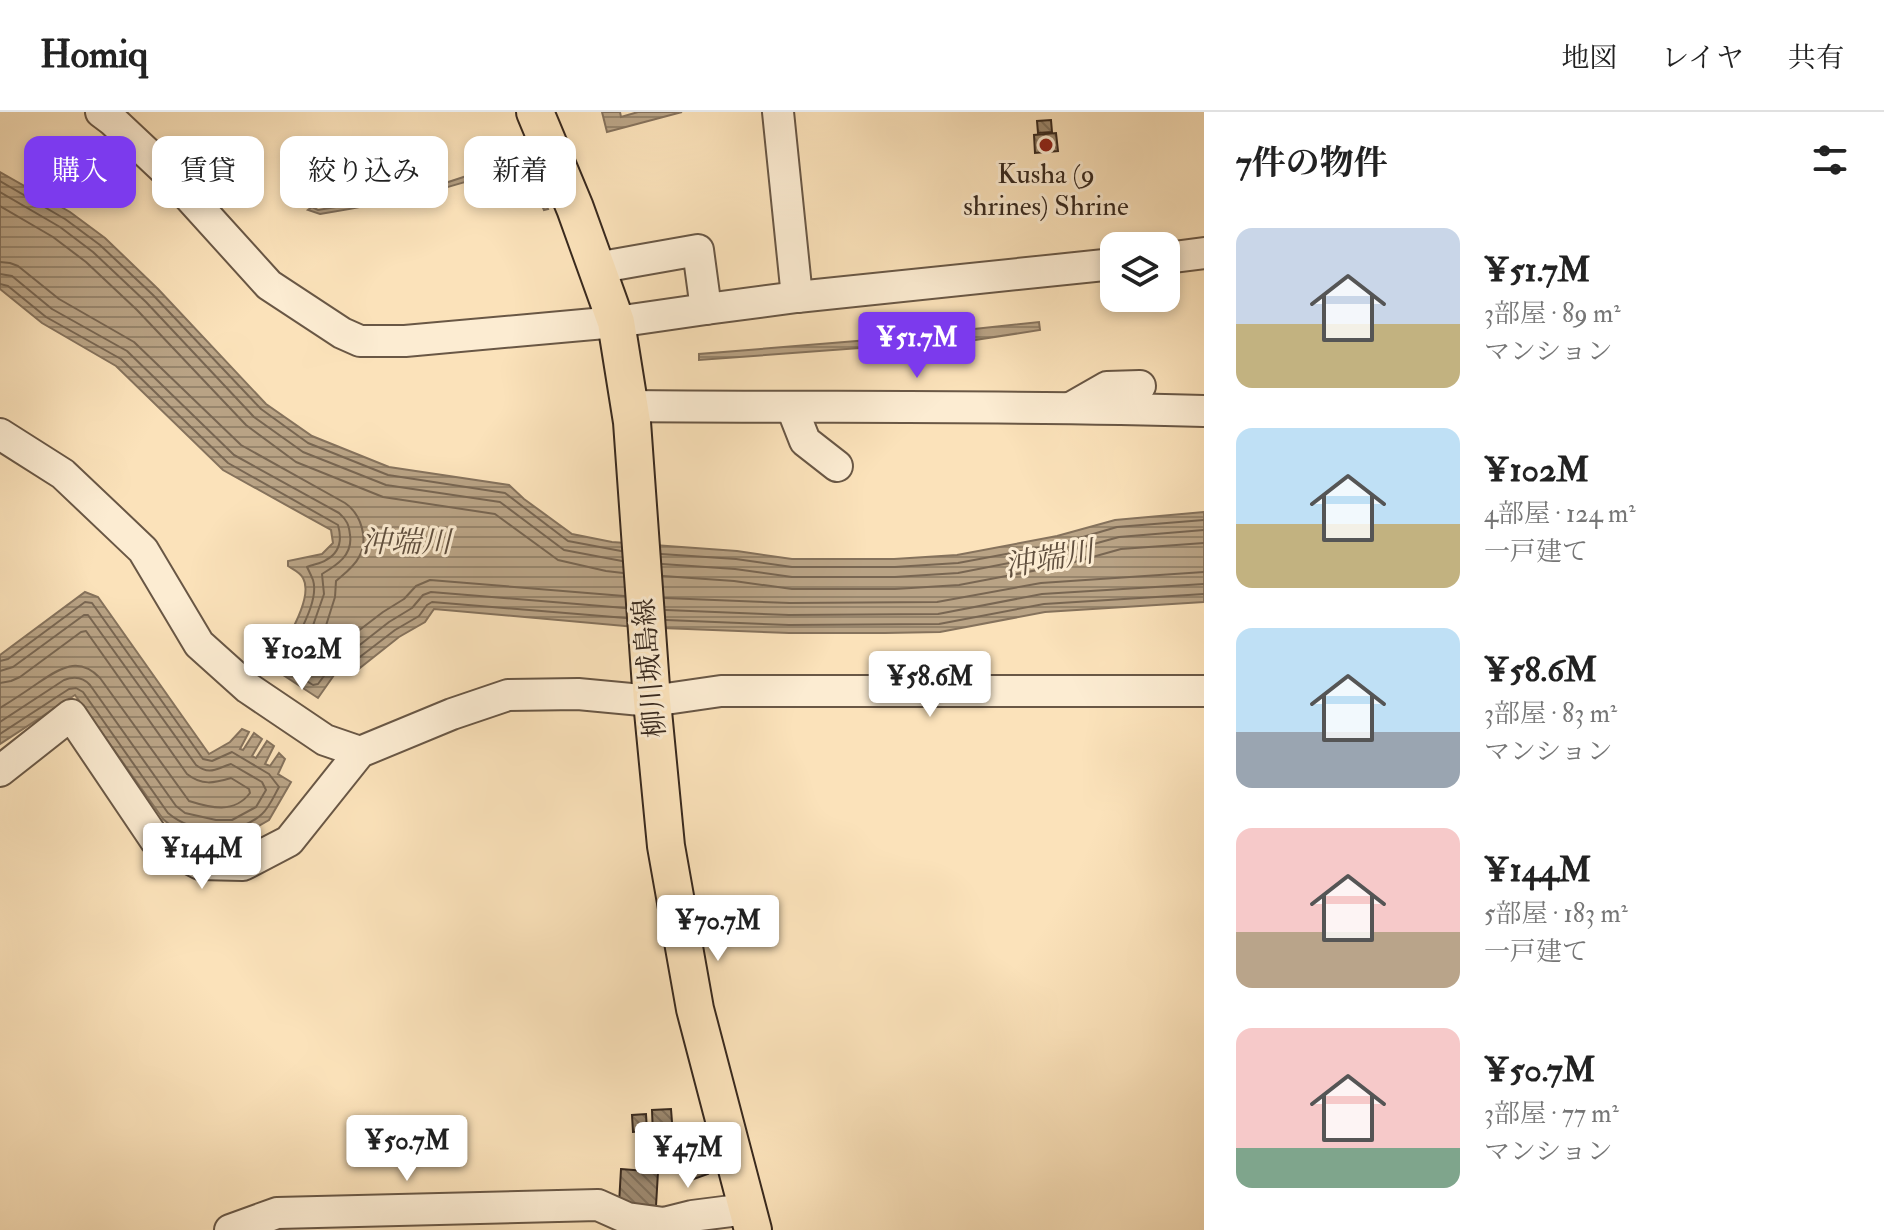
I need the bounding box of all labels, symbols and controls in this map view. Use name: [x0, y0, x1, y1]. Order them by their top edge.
text: Homiq: [40, 31, 148, 79]
text: 地図: [1561, 41, 1617, 76]
text: レイヤ: [1661, 41, 1744, 76]
text: 共有: [1788, 41, 1844, 76]
chip: 購入: [24, 136, 136, 208]
chip: 賃貸: [152, 136, 264, 208]
chip: 絞り込み: [280, 136, 448, 208]
chip: 新着: [464, 136, 576, 208]
marker: Kusha (9 shrines) Shrine: [1037, 136, 1055, 154]
icon: filters: [1808, 138, 1852, 182]
text: 7件の物件: [1236, 142, 1388, 185]
place label: Kusha (9 shrines) Shrine: [963, 157, 1129, 224]
map controls: [1100, 232, 1180, 312]
button: layers: [1100, 232, 1180, 312]
text: ¥51.7M: [1484, 249, 1590, 292]
icon: home: [1300, 260, 1396, 356]
text: 3部屋 · 89 m²: [1484, 298, 1621, 330]
pin: ¥51.7M: [852, 312, 982, 380]
text: ¥51.7M: [876, 322, 958, 354]
text: マンション: [1484, 336, 1613, 368]
text: ¥102M: [1484, 449, 1589, 492]
icon: home: [1300, 460, 1396, 556]
text: 4部屋 · 124 m²: [1484, 498, 1636, 530]
water label: 沖端川: [361, 524, 454, 561]
water label: 沖端川: [1001, 532, 1099, 585]
text: 一戸建て: [1484, 536, 1588, 568]
street label: 柳川城島線: [626, 597, 674, 739]
pin: ¥102M: [246, 624, 358, 692]
text: ¥102M: [262, 634, 342, 666]
text: ¥58.6M: [1484, 649, 1597, 692]
pin: ¥58.6M: [865, 651, 995, 719]
icon: home: [1300, 660, 1396, 756]
text: ¥58.6M: [887, 661, 973, 693]
text: 3部屋 · 83 m²: [1484, 698, 1617, 730]
text: マンション: [1484, 736, 1613, 768]
pin: ¥144M: [146, 823, 258, 891]
text: ¥144M: [161, 833, 243, 865]
text: ¥144M: [1484, 849, 1591, 892]
icon: home: [1300, 860, 1396, 956]
pin: ¥70.7M: [653, 895, 783, 963]
text: 5部屋 · 183 m²: [1484, 898, 1628, 930]
text: ¥70.7M: [675, 905, 761, 937]
text: 一戸建て: [1484, 936, 1588, 968]
text: ¥50.7M: [1484, 1049, 1595, 1092]
icon: home: [1300, 1060, 1396, 1156]
text: 3部屋 · 77 m²: [1484, 1098, 1619, 1130]
pin: ¥50.7M: [342, 1115, 472, 1183]
pin: ¥47M: [641, 1122, 735, 1190]
text: ¥50.7M: [364, 1125, 450, 1157]
text: ¥47M: [653, 1132, 723, 1164]
text: マンション: [1484, 1136, 1613, 1168]

